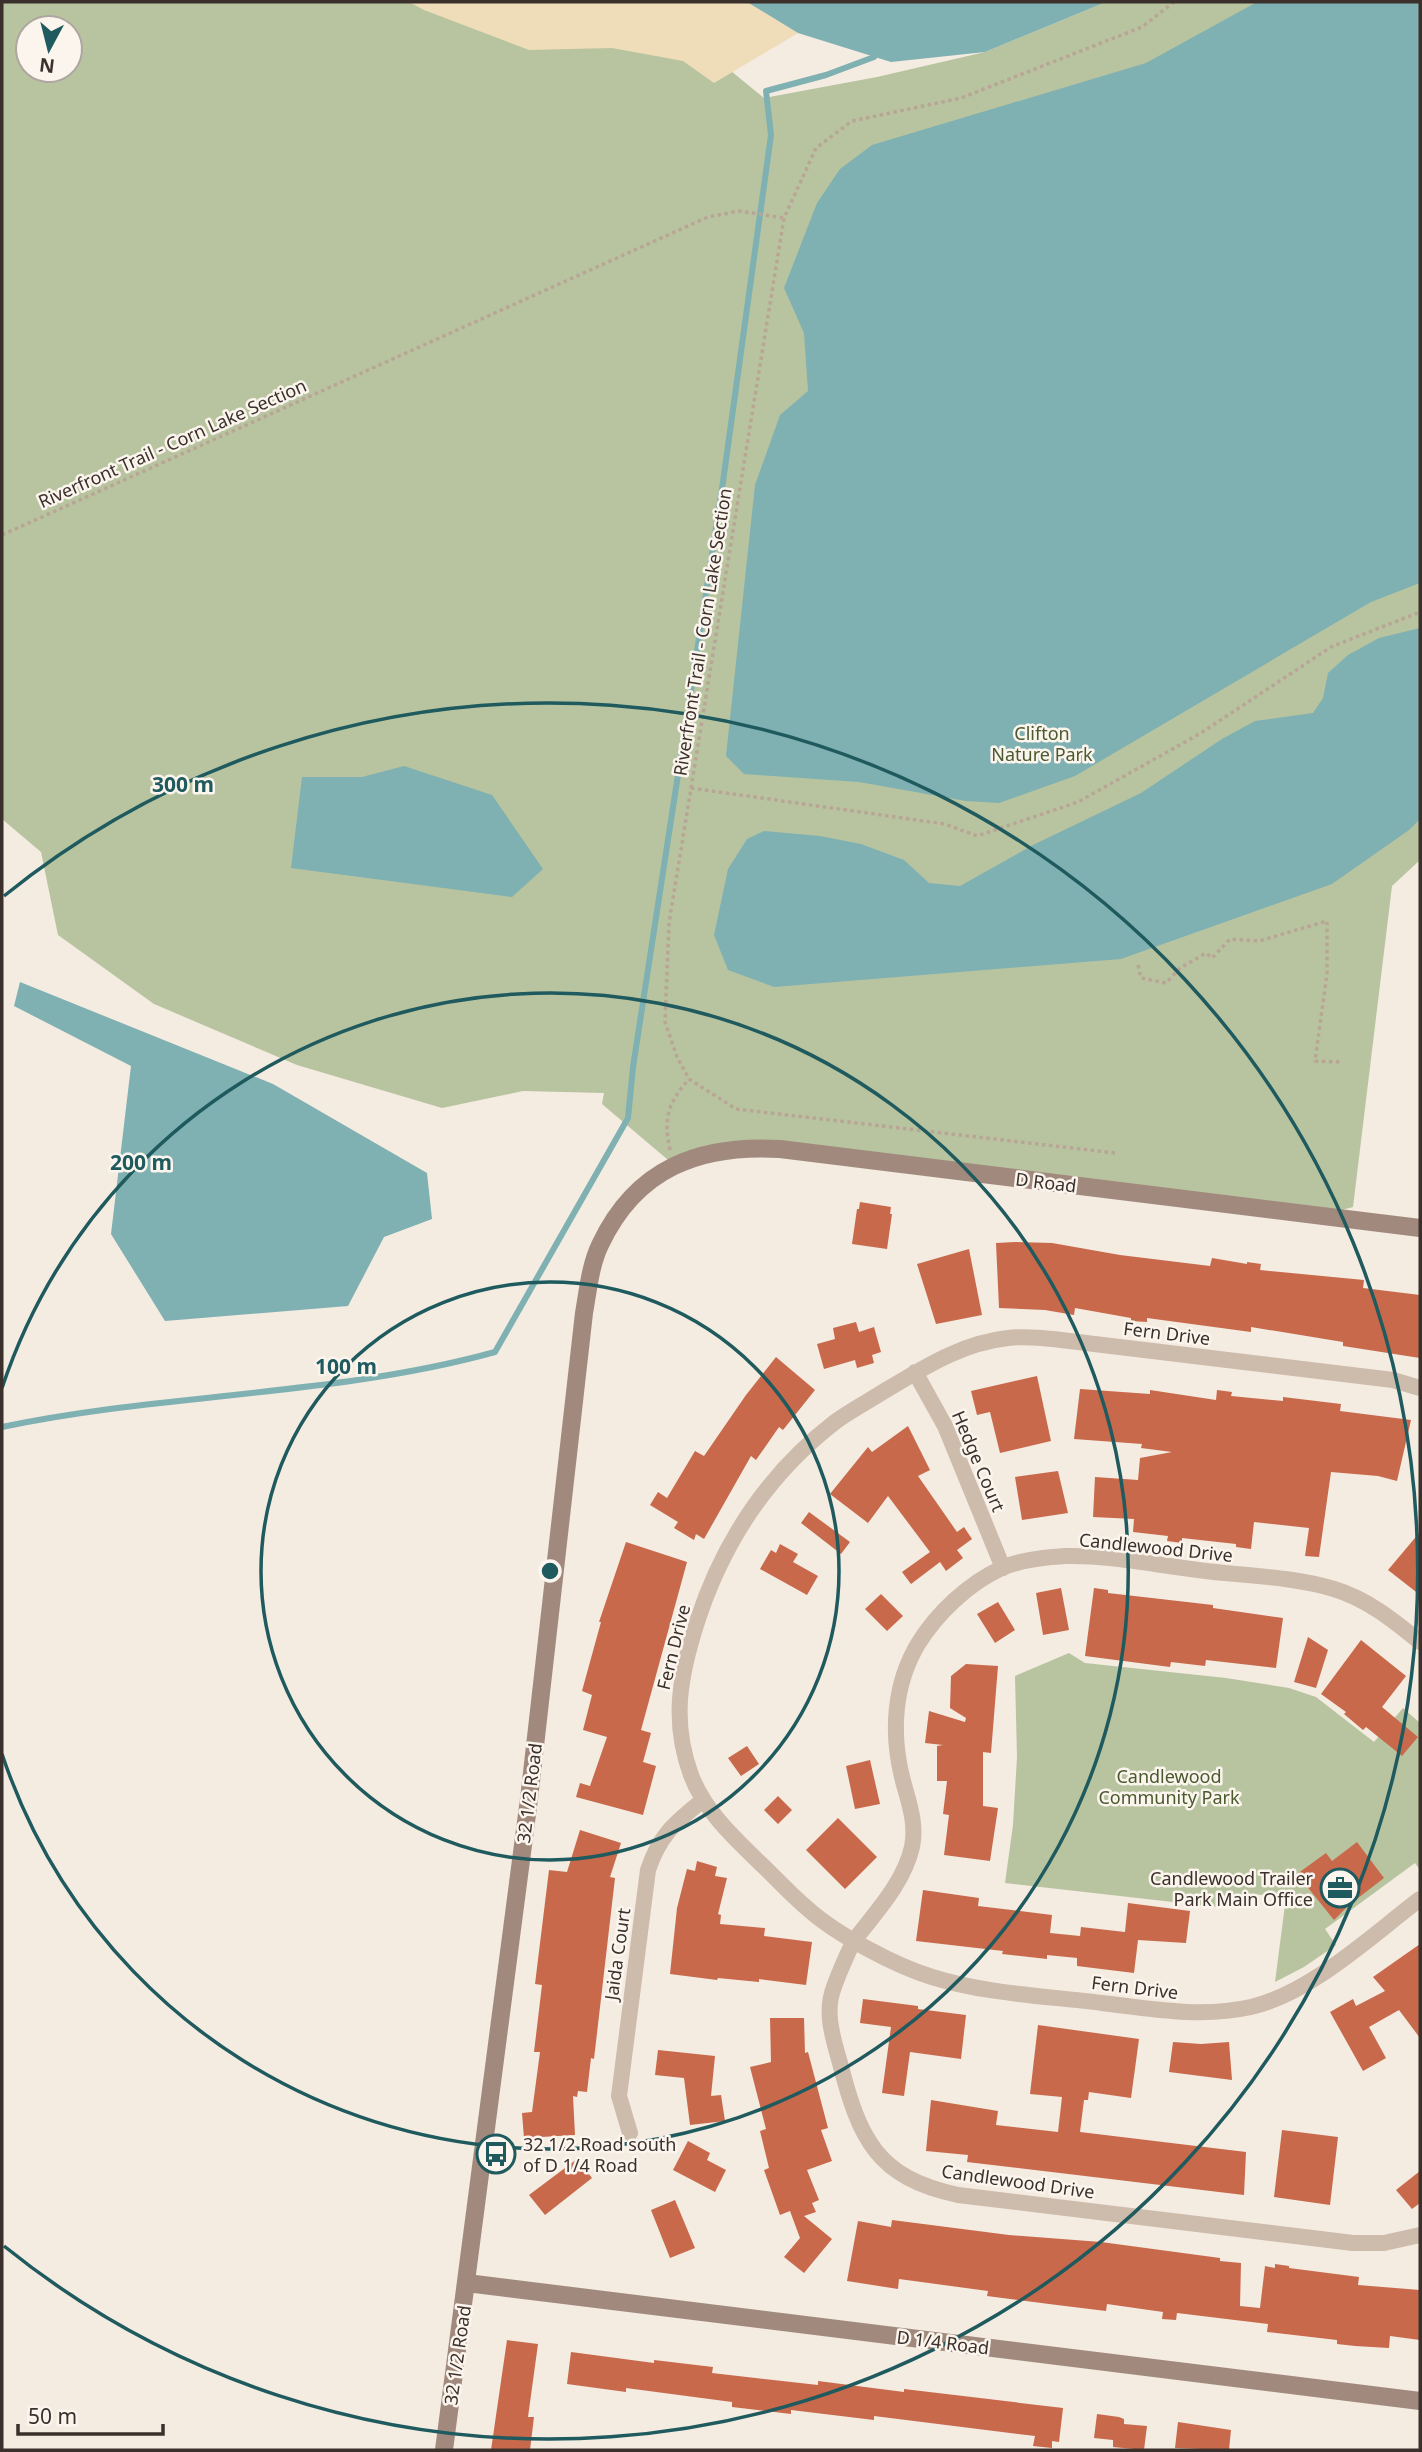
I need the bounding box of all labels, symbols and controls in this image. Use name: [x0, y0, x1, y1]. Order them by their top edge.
north arrow: [14, 14, 84, 84]
text: N: [38, 52, 56, 80]
street label: Riverfront Trail - Corn Lake Section: [34, 373, 310, 513]
street label: Riverfront Trail - Corn Lake Section: [667, 486, 737, 778]
park label: Clifton Nature Park: [991, 721, 1093, 766]
text: 300 m: [152, 770, 214, 798]
text: 200 m: [110, 1148, 172, 1176]
street label: D Road: [1014, 1166, 1078, 1198]
street label: Fern Drive: [1122, 1316, 1212, 1350]
text: 100 m: [315, 1352, 377, 1380]
street label: Hedge Court: [947, 1407, 1011, 1516]
street label: Candlewood Drive: [1078, 1527, 1234, 1567]
centre of rings: [538, 1559, 562, 1583]
street label: Fern Drive: [651, 1602, 695, 1692]
street label: 32 1/2 Road: [511, 1742, 547, 1844]
park label: Candlewood Community Park: [1098, 1764, 1240, 1809]
place label: Candlewood Trailer Park Main Office: [1150, 1866, 1314, 1911]
office icon: Candlewood Trailer Park Main Office: [1319, 1867, 1361, 1909]
street label: Jaida Court: [598, 1906, 635, 2004]
street label: Fern Drive: [1090, 1970, 1180, 2004]
place label: 32 1/2 Road south of D 1/4 Road: [523, 2132, 676, 2177]
bus stop icon: 32 1/2 Road south of D 1/4 Road: [475, 2133, 517, 2175]
street label: Candlewood Drive: [940, 2158, 1096, 2204]
street label: 32 1/2 Road: [438, 2304, 476, 2406]
street label: D 1/4 Road: [895, 2324, 991, 2360]
scale bar: [18, 2392, 163, 2436]
text: 50 m: [28, 2402, 77, 2430]

